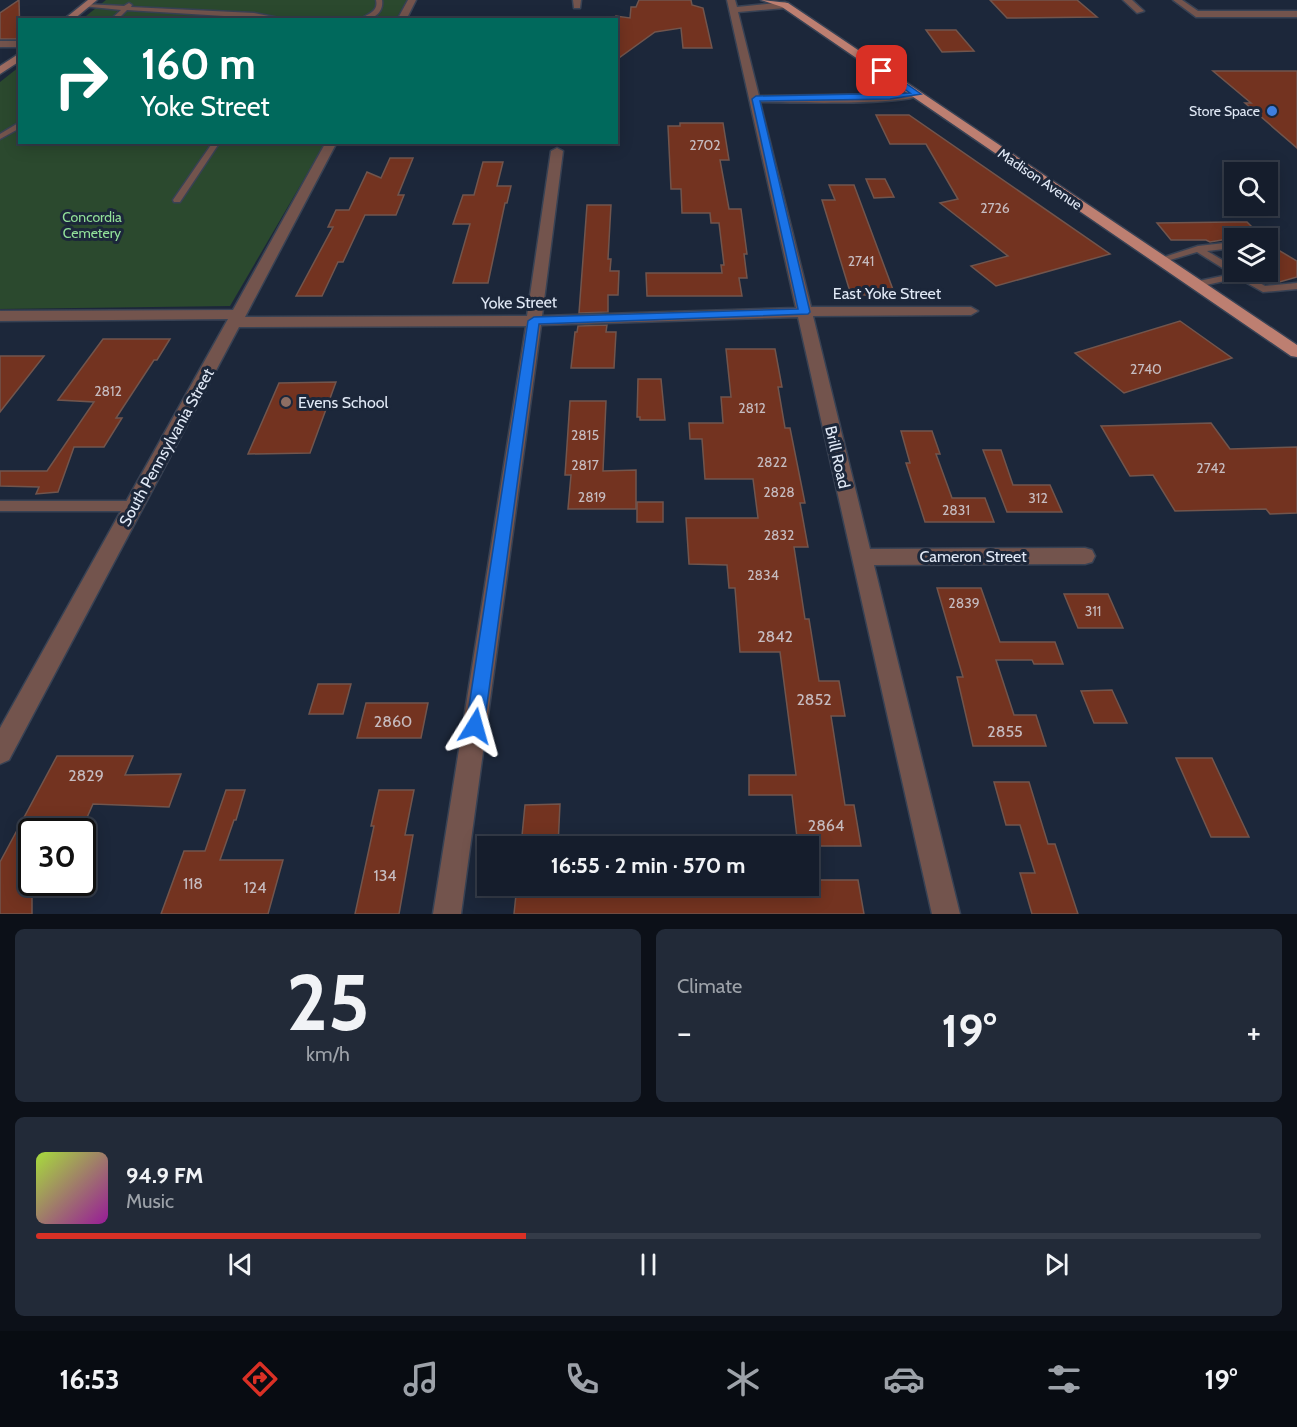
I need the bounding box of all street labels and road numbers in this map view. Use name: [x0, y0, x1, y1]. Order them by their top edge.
street label: Madison Avenue: [995, 144, 1085, 214]
street label: East Yoke Street: [833, 284, 942, 303]
street label: Yoke Street: [480, 292, 558, 313]
street label: South Pennsylvania Street: [115, 364, 218, 530]
street label: Brill Road: [821, 424, 854, 490]
street label: Cameron Street: [919, 547, 1027, 566]

